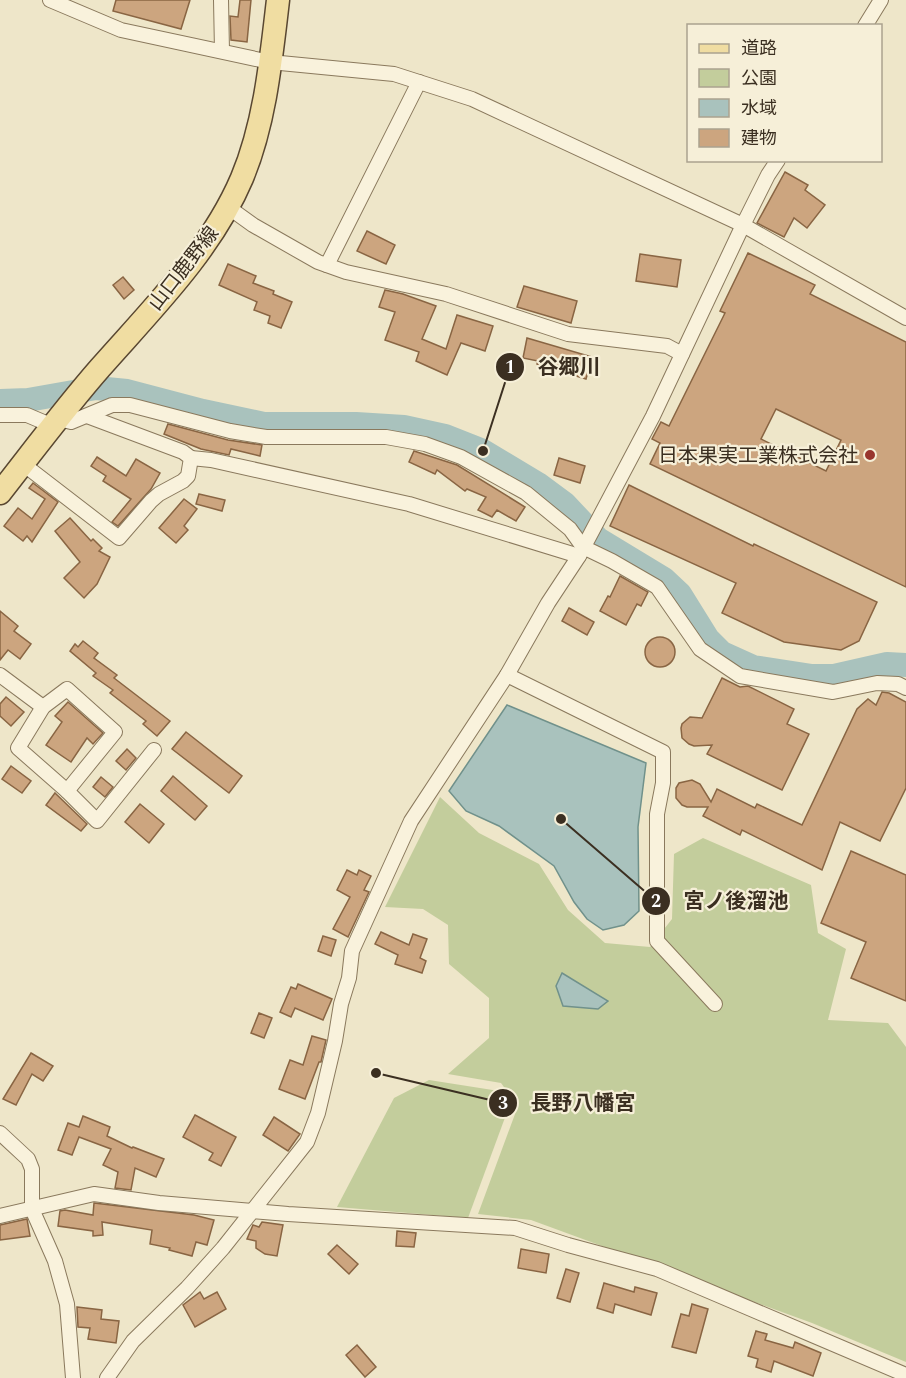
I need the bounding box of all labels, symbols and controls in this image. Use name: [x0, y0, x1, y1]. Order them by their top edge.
legend: [687, 24, 882, 162]
text: 道路: [741, 35, 777, 62]
text: 公園: [741, 65, 777, 92]
text: 水域: [741, 95, 777, 122]
text: 建物: [741, 125, 777, 152]
street label: 山口鹿野線: [141, 220, 226, 317]
callout: 谷郷川: [495, 347, 612, 386]
text: 谷郷川: [538, 352, 601, 384]
text: 1: [505, 354, 515, 381]
place label: 日本果実工業株式会社: [658, 441, 858, 471]
marker: 日本果実工業株式会社: [863, 448, 877, 462]
callout: 宮ノ後溜池: [641, 882, 800, 921]
text: 宮ノ後溜池: [684, 886, 789, 918]
text: 2: [651, 888, 661, 915]
callout: 長野八幡宮: [488, 1083, 647, 1122]
text: 長野八幡宮: [531, 1088, 636, 1120]
text: 3: [498, 1090, 508, 1117]

